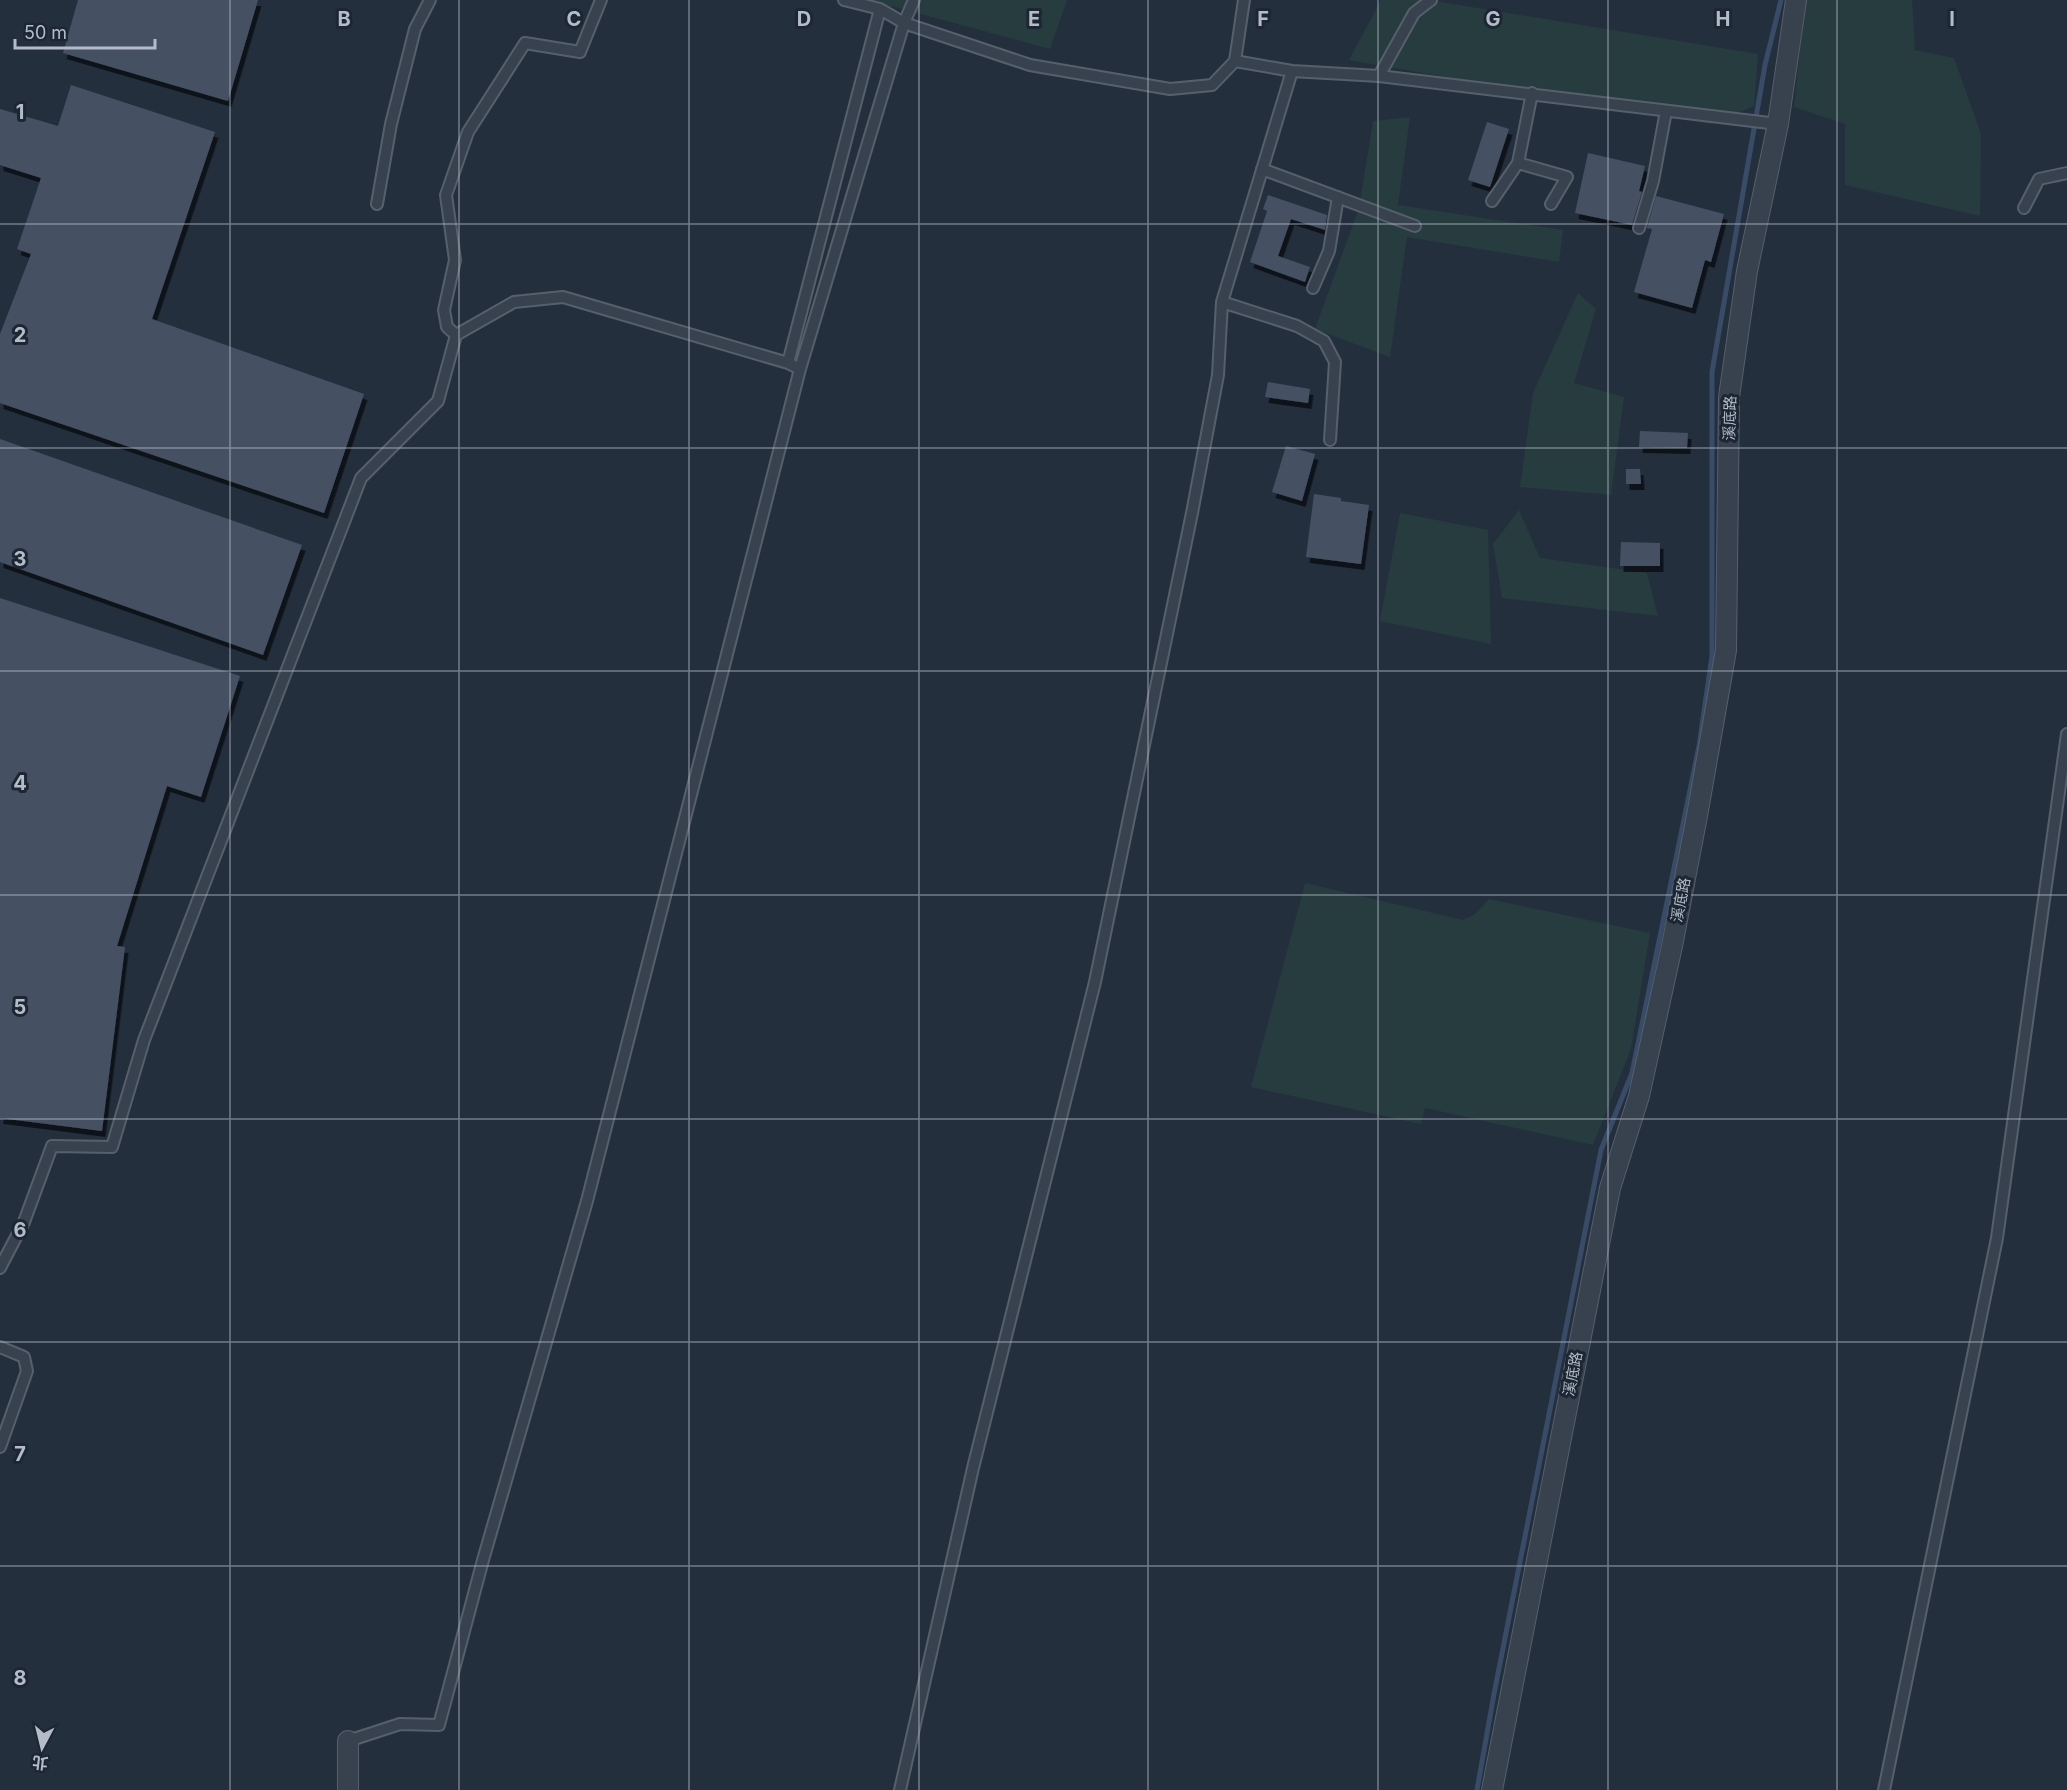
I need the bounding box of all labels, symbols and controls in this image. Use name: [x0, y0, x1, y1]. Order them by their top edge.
text: B: [337, 7, 351, 31]
text: C: [567, 7, 581, 31]
text: D: [797, 7, 811, 31]
text: E: [1028, 7, 1040, 31]
text: F: [1257, 7, 1269, 31]
text: G: [1485, 7, 1501, 31]
text: H: [1716, 7, 1730, 31]
text: I: [1949, 7, 1955, 31]
scale bar: [15, 12, 154, 50]
text: 50 m: [24, 22, 67, 43]
text: 1: [16, 100, 24, 124]
text: 2: [14, 323, 26, 347]
street label: 溪底路: [1719, 395, 1740, 441]
text: 3: [14, 547, 26, 571]
text: 4: [13, 771, 27, 795]
street label: 溪底路: [1667, 876, 1694, 924]
text: 5: [14, 995, 26, 1019]
text: 6: [14, 1218, 27, 1242]
street label: 溪底路: [1559, 1350, 1586, 1398]
text: 7: [14, 1442, 26, 1466]
text: 8: [13, 1666, 27, 1690]
north arrow: [12, 1718, 72, 1778]
text: 北: [31, 1752, 49, 1774]

